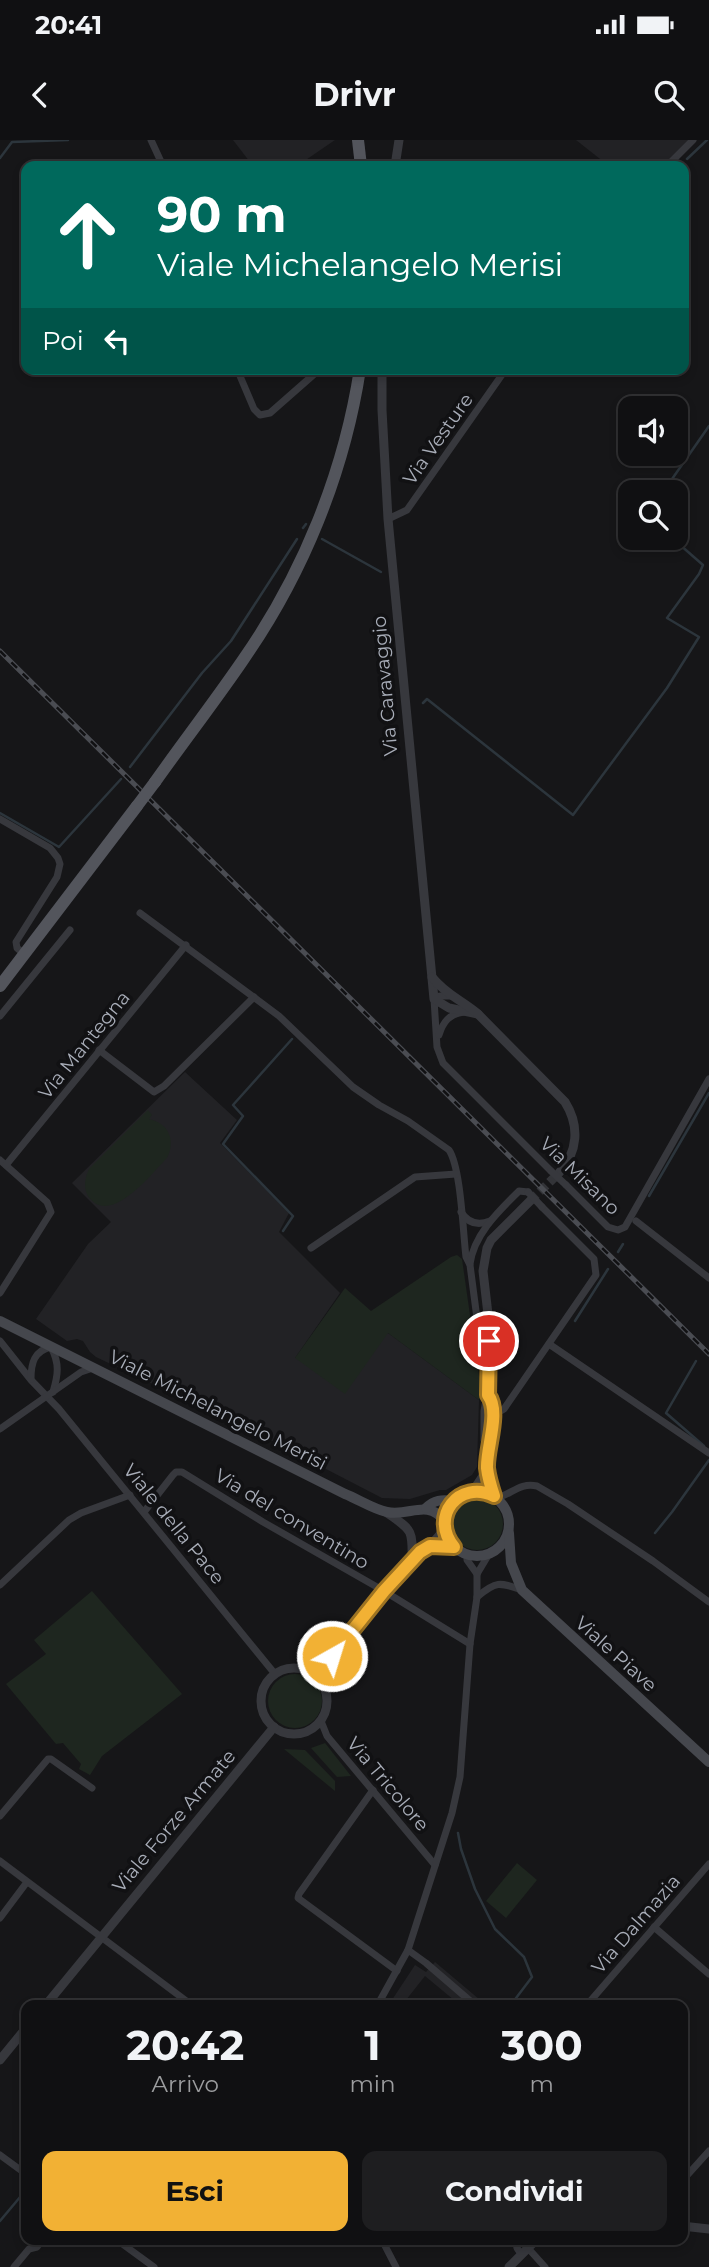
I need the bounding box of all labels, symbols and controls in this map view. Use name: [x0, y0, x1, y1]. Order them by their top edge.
text: 20:41: [35, 9, 102, 41]
text: Drivr: [313, 75, 396, 114]
icon: back: [21, 76, 59, 114]
icon: search: [650, 76, 688, 114]
text: 90 m: [157, 185, 287, 244]
icon: ahead: [42, 189, 133, 280]
text: Viale Michelangelo Merisi: [157, 245, 563, 284]
icon: left: [98, 322, 136, 360]
text: Poi: [42, 325, 84, 357]
street label: Via Vesture: [398, 389, 478, 489]
map controls: [618, 396, 688, 550]
button: sound: [618, 396, 688, 466]
button: search: [618, 480, 688, 550]
street label: Via Caravaggio: [367, 615, 403, 757]
street label: Via Mantegna: [33, 986, 135, 1104]
street label: Via Misano: [535, 1132, 625, 1220]
pin: [459, 1311, 519, 1371]
icon: arrive: [470, 1322, 508, 1360]
street label: Viale Michelangelo Merisi: [105, 1345, 331, 1475]
street label: Viale della Pace: [118, 1459, 230, 1589]
street label: Via del conventino: [211, 1464, 373, 1574]
street label: Viale Piave: [570, 1611, 662, 1697]
position arrow: [295, 1619, 369, 1693]
street label: Via Tricolore: [342, 1732, 434, 1836]
street label: Viale Forze Armate: [108, 1745, 240, 1897]
street label: Via Dalmazia: [587, 1870, 685, 1978]
text: 20:42: [126, 2019, 244, 2071]
text: 1: [364, 2019, 381, 2071]
text: 300: [501, 2019, 583, 2071]
text: Arrivo: [152, 2070, 219, 2098]
text: min: [349, 2070, 396, 2098]
text: m: [530, 2070, 554, 2098]
button: Esci: [42, 2151, 348, 2231]
button: Condividi: [362, 2151, 667, 2231]

